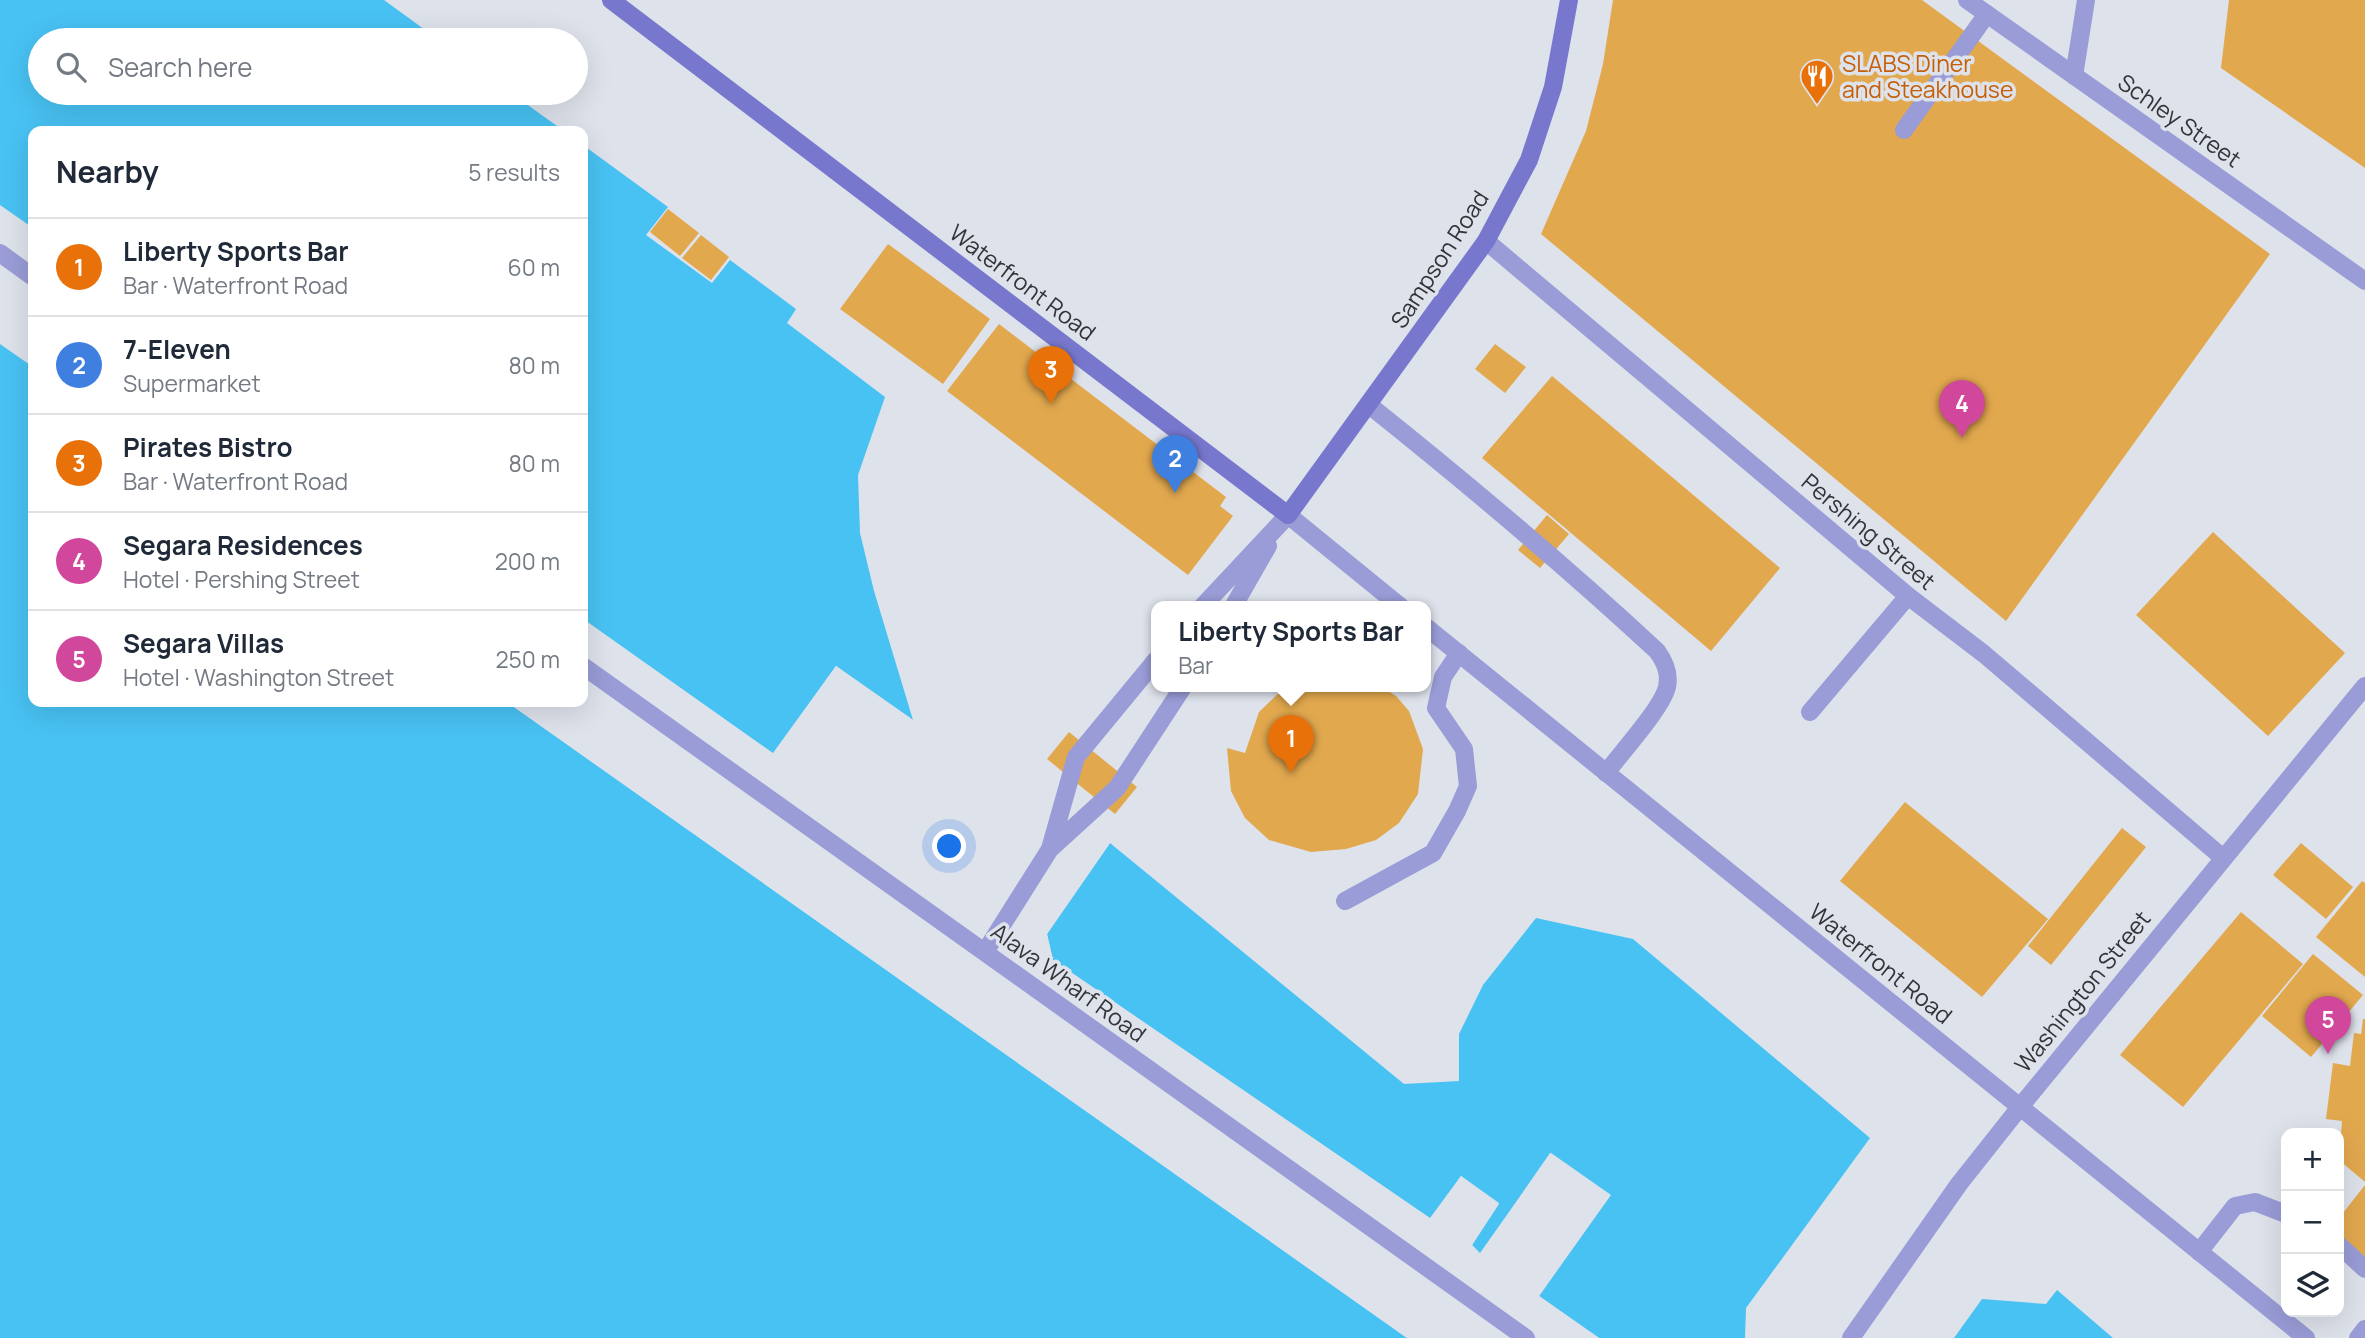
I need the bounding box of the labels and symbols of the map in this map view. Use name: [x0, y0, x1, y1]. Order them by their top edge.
place label: SLABS Diner and Steakhouse: [1842, 47, 2013, 105]
restaurant icon: SLABS Diner and Steakhouse: [1798, 57, 1836, 106]
street label: Schley Street: [2112, 66, 2248, 174]
street label: Sampson Road: [1382, 184, 1496, 334]
street label: Waterfront Road: [943, 216, 1103, 348]
pin: 3: [1028, 346, 1074, 404]
pin: 4: [1939, 380, 1985, 438]
pin: 2: [1152, 435, 1198, 493]
street label: Pershing Street: [1795, 466, 1943, 596]
pin: 1: [1268, 715, 1314, 773]
your location: [932, 829, 966, 863]
street label: Waterfront Road: [1803, 895, 1959, 1031]
street label: Washington Street: [2007, 903, 2157, 1079]
street label: Alava Wharf Road: [985, 915, 1153, 1049]
pin: 5: [2305, 996, 2351, 1054]

